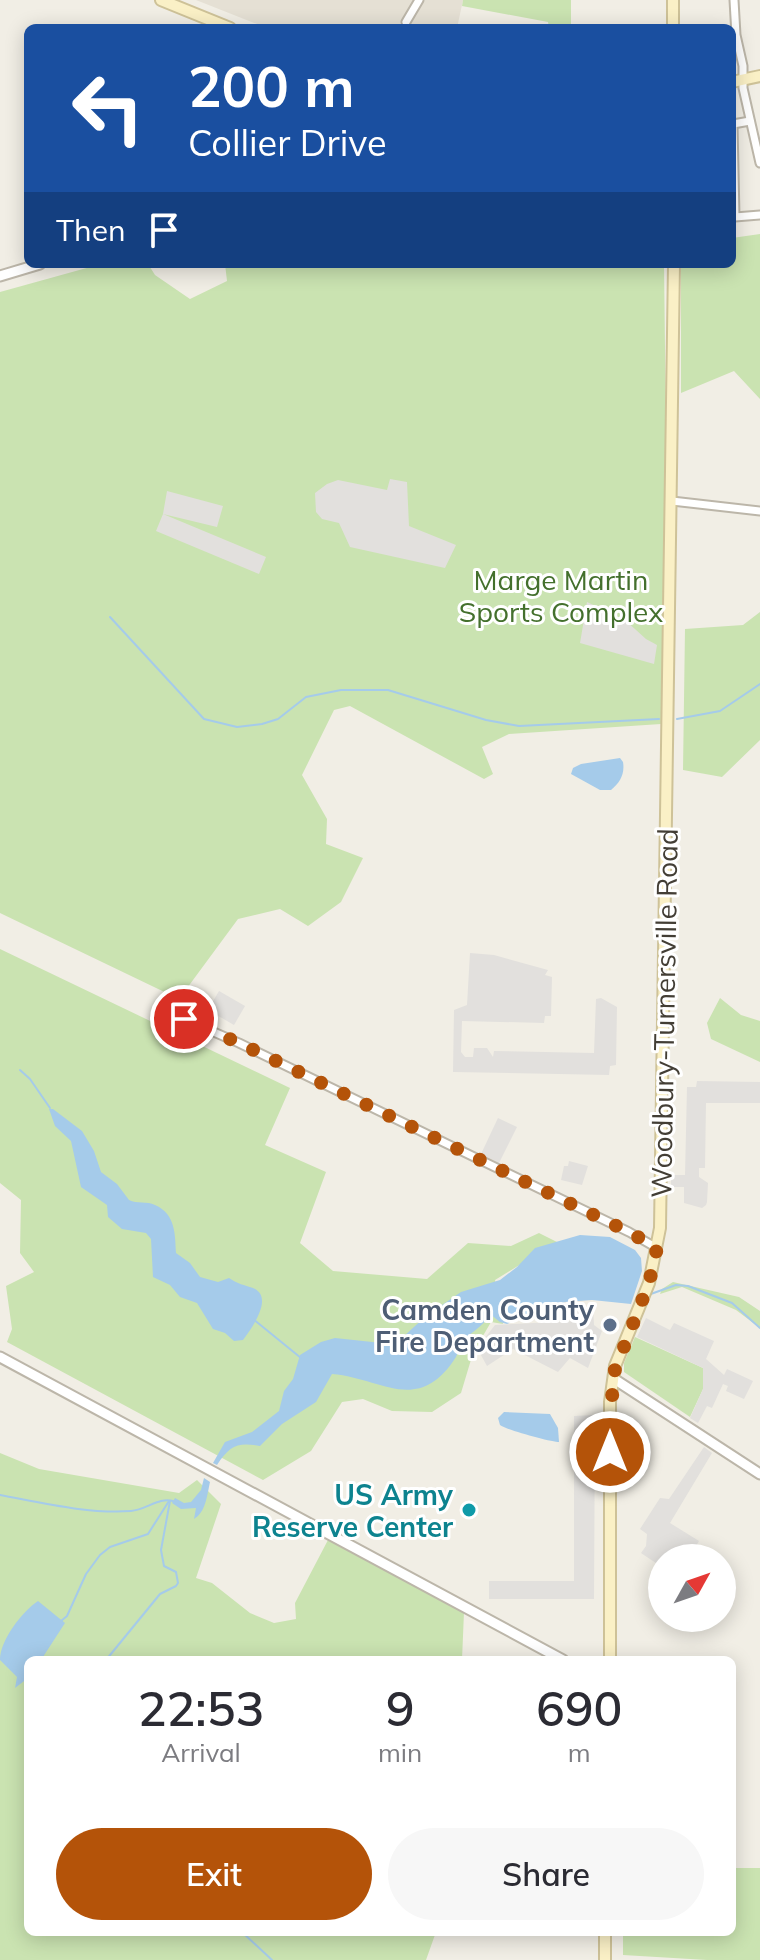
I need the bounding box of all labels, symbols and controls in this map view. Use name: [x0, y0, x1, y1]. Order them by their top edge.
text: 200 m: [188, 51, 355, 121]
icon: left: [56, 56, 160, 160]
text: Collier Drive: [188, 120, 387, 165]
icon: arrive: [142, 208, 186, 252]
text: Then: [56, 211, 126, 249]
park label: Marge Martin Sports Complex: [459, 562, 663, 629]
street label: Woodbury-Turnersville Road: [643, 828, 685, 1198]
pin: [150, 985, 218, 1053]
icon: arrive: [162, 997, 206, 1041]
place label: Camden County Fire Department: [375, 1292, 595, 1359]
marker: Camden County Fire Department: [601, 1316, 619, 1334]
position arrow: [568, 1410, 652, 1494]
place label: US Army Reserve Center: [252, 1477, 454, 1544]
marker: US Army Reserve Center: [460, 1501, 478, 1519]
north arrow: [648, 1544, 736, 1632]
map controls: [648, 1544, 736, 1632]
text: 22:53: [138, 1678, 264, 1738]
text: 9: [386, 1678, 414, 1738]
text: 690: [536, 1678, 622, 1738]
text: Arrival: [161, 1736, 241, 1769]
text: min: [378, 1736, 422, 1769]
text: m: [568, 1736, 591, 1769]
button: Exit: [56, 1828, 372, 1920]
button: Share: [388, 1828, 704, 1920]

